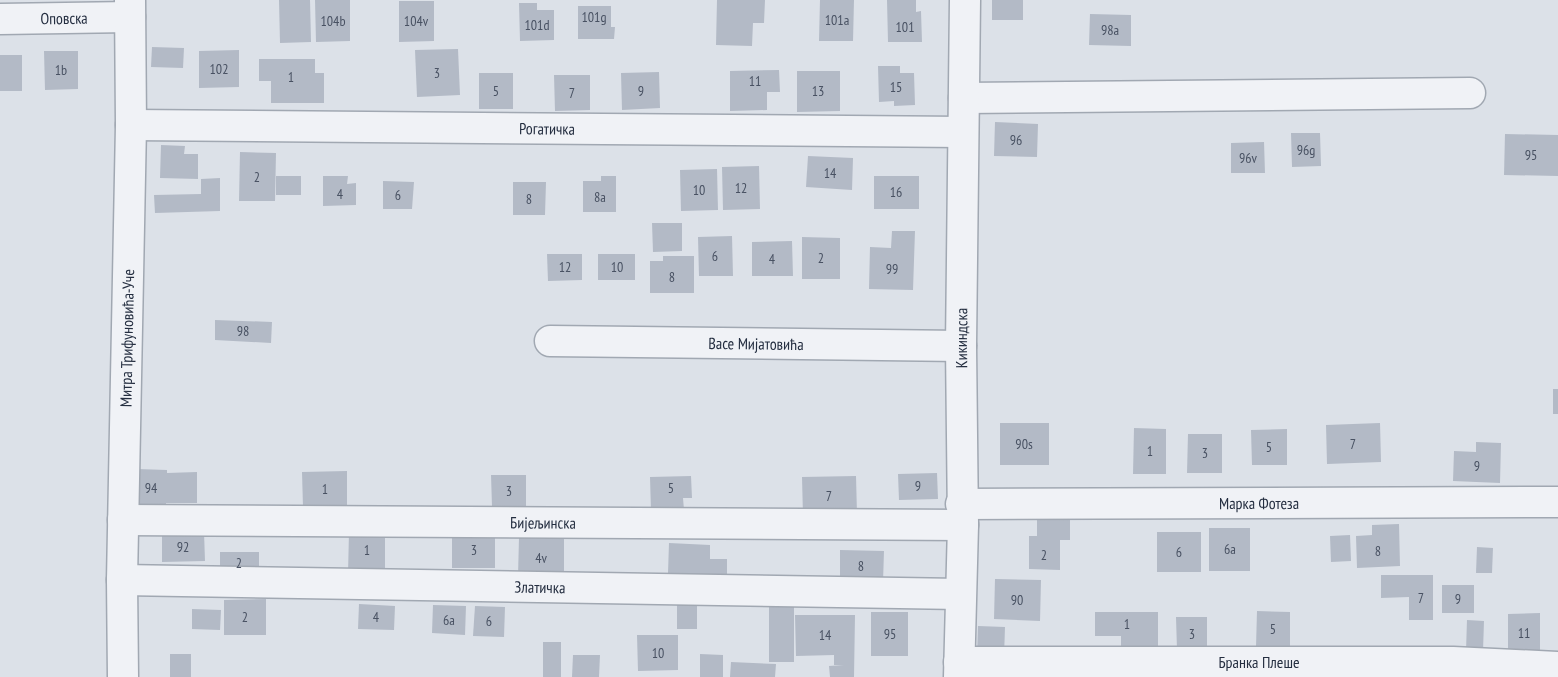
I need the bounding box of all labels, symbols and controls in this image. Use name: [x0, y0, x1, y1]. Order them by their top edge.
street label: Оповска: [40, 8, 88, 28]
house number: 101g: [582, 8, 606, 26]
house number: 101a: [825, 11, 849, 29]
house number: 104b: [321, 12, 345, 30]
house number: 104v: [404, 12, 429, 30]
house number: 101d: [525, 16, 549, 34]
house number: 101: [896, 18, 914, 36]
house number: 98a: [1101, 21, 1119, 39]
house number: 102: [210, 60, 228, 78]
house number: 1b: [55, 61, 67, 79]
house number: 3: [434, 64, 440, 82]
house number: 1: [288, 68, 294, 86]
house number: 11: [749, 72, 761, 90]
house number: 15: [890, 78, 902, 96]
house number: 5: [493, 82, 499, 100]
house number: 9: [638, 82, 644, 100]
house number: 13: [812, 82, 824, 100]
house number: 7: [569, 84, 575, 102]
street label: Рогатичка: [519, 118, 575, 139]
house number: 96: [1010, 131, 1022, 149]
house number: 96g: [1297, 141, 1315, 159]
house number: 95: [1525, 146, 1537, 164]
house number: 96v: [1239, 149, 1258, 167]
house number: 14: [824, 164, 837, 182]
house number: 2: [254, 168, 260, 186]
house number: 12: [735, 179, 747, 197]
house number: 10: [693, 181, 705, 199]
house number: 16: [890, 183, 902, 201]
house number: 4: [337, 185, 344, 203]
house number: 6: [395, 186, 401, 204]
house number: 8a: [594, 188, 606, 206]
house number: 8: [526, 190, 532, 208]
house number: 6: [712, 247, 718, 265]
house number: 2: [818, 249, 824, 267]
house number: 4: [769, 250, 776, 268]
house number: 12: [559, 258, 571, 276]
house number: 10: [611, 258, 623, 276]
house number: 99: [886, 260, 898, 278]
house number: 8: [669, 268, 675, 286]
street label: Митра Трифуновића-Уче: [115, 269, 138, 407]
street label: Кикиндска: [951, 308, 971, 368]
house number: 98: [237, 322, 249, 340]
street label: Васе Мијатовића: [708, 333, 804, 354]
house number: 90s: [1015, 435, 1033, 453]
house number: 7: [1350, 435, 1356, 453]
house number: 5: [1266, 438, 1272, 456]
house number: 1: [1147, 442, 1153, 460]
house number: 3: [1202, 444, 1208, 462]
house number: 9: [1474, 457, 1480, 475]
house number: 9: [915, 477, 921, 495]
house number: 94: [145, 479, 158, 497]
house number: 5: [668, 479, 674, 497]
house number: 1: [322, 480, 328, 498]
house number: 3: [506, 482, 512, 500]
house number: 7: [826, 487, 832, 505]
street label: Марка Фотеза: [1219, 493, 1299, 513]
street label: Бијељинска: [510, 512, 576, 533]
house number: 92: [177, 538, 189, 556]
house number: 6a: [1224, 540, 1236, 558]
house number: 1: [364, 541, 370, 559]
house number: 3: [471, 541, 477, 559]
house number: 8: [1375, 542, 1381, 560]
house number: 6: [1176, 543, 1182, 561]
house number: 2: [1041, 546, 1047, 564]
house number: 4v: [535, 549, 547, 567]
house number: 2: [236, 554, 242, 572]
house number: 8: [858, 557, 864, 575]
street label: Златичка: [514, 577, 566, 597]
house number: 7: [1418, 589, 1424, 607]
house number: 9: [1455, 590, 1461, 608]
house number: 90: [1011, 591, 1023, 609]
house number: 2: [242, 608, 248, 626]
house number: 4: [373, 608, 380, 626]
house number: 6a: [443, 611, 455, 629]
house number: 6: [486, 612, 492, 630]
house number: 1: [1124, 615, 1130, 633]
house number: 5: [1270, 620, 1276, 638]
house number: 11: [1518, 624, 1530, 642]
house number: 95: [884, 625, 896, 643]
house number: 3: [1189, 625, 1195, 643]
house number: 14: [819, 626, 832, 644]
house number: 10: [652, 644, 664, 662]
street label: Бранка Плеше: [1218, 652, 1300, 672]

